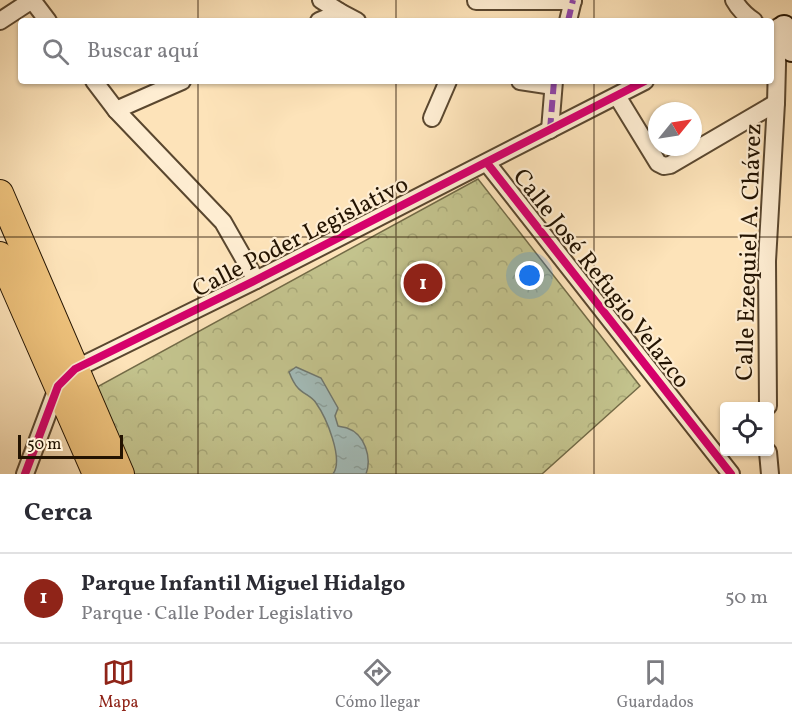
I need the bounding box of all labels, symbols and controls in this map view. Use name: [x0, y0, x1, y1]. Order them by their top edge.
search box: [18, 18, 774, 84]
icon: search: [39, 35, 72, 68]
text: Buscar aquí: [87, 36, 199, 67]
north arrow: [648, 102, 702, 156]
street label: Calle Ezequiel A. Chávez: [729, 123, 771, 381]
street label: Calle José Refugio Velazco: [504, 162, 697, 396]
street label: Calle Poder Legislativo: [187, 169, 415, 307]
pin: 1: [404, 260, 442, 306]
your location: [515, 261, 544, 290]
map controls: [720, 402, 774, 456]
button: locate: [720, 402, 774, 456]
scale bar: [18, 432, 123, 460]
text: 50 m: [27, 434, 61, 456]
text: Cerca: [24, 495, 93, 531]
text: Parque Infantil Miguel Hidalgo: [81, 569, 405, 600]
text: 1: [39, 584, 48, 612]
text: 50 m: [725, 584, 768, 612]
text: Parque · Calle Poder Legislativo: [81, 600, 353, 628]
tab: Mapa: [98, 656, 138, 714]
tab: Cómo llegar: [335, 656, 420, 714]
tab: Guardados: [617, 656, 694, 714]

